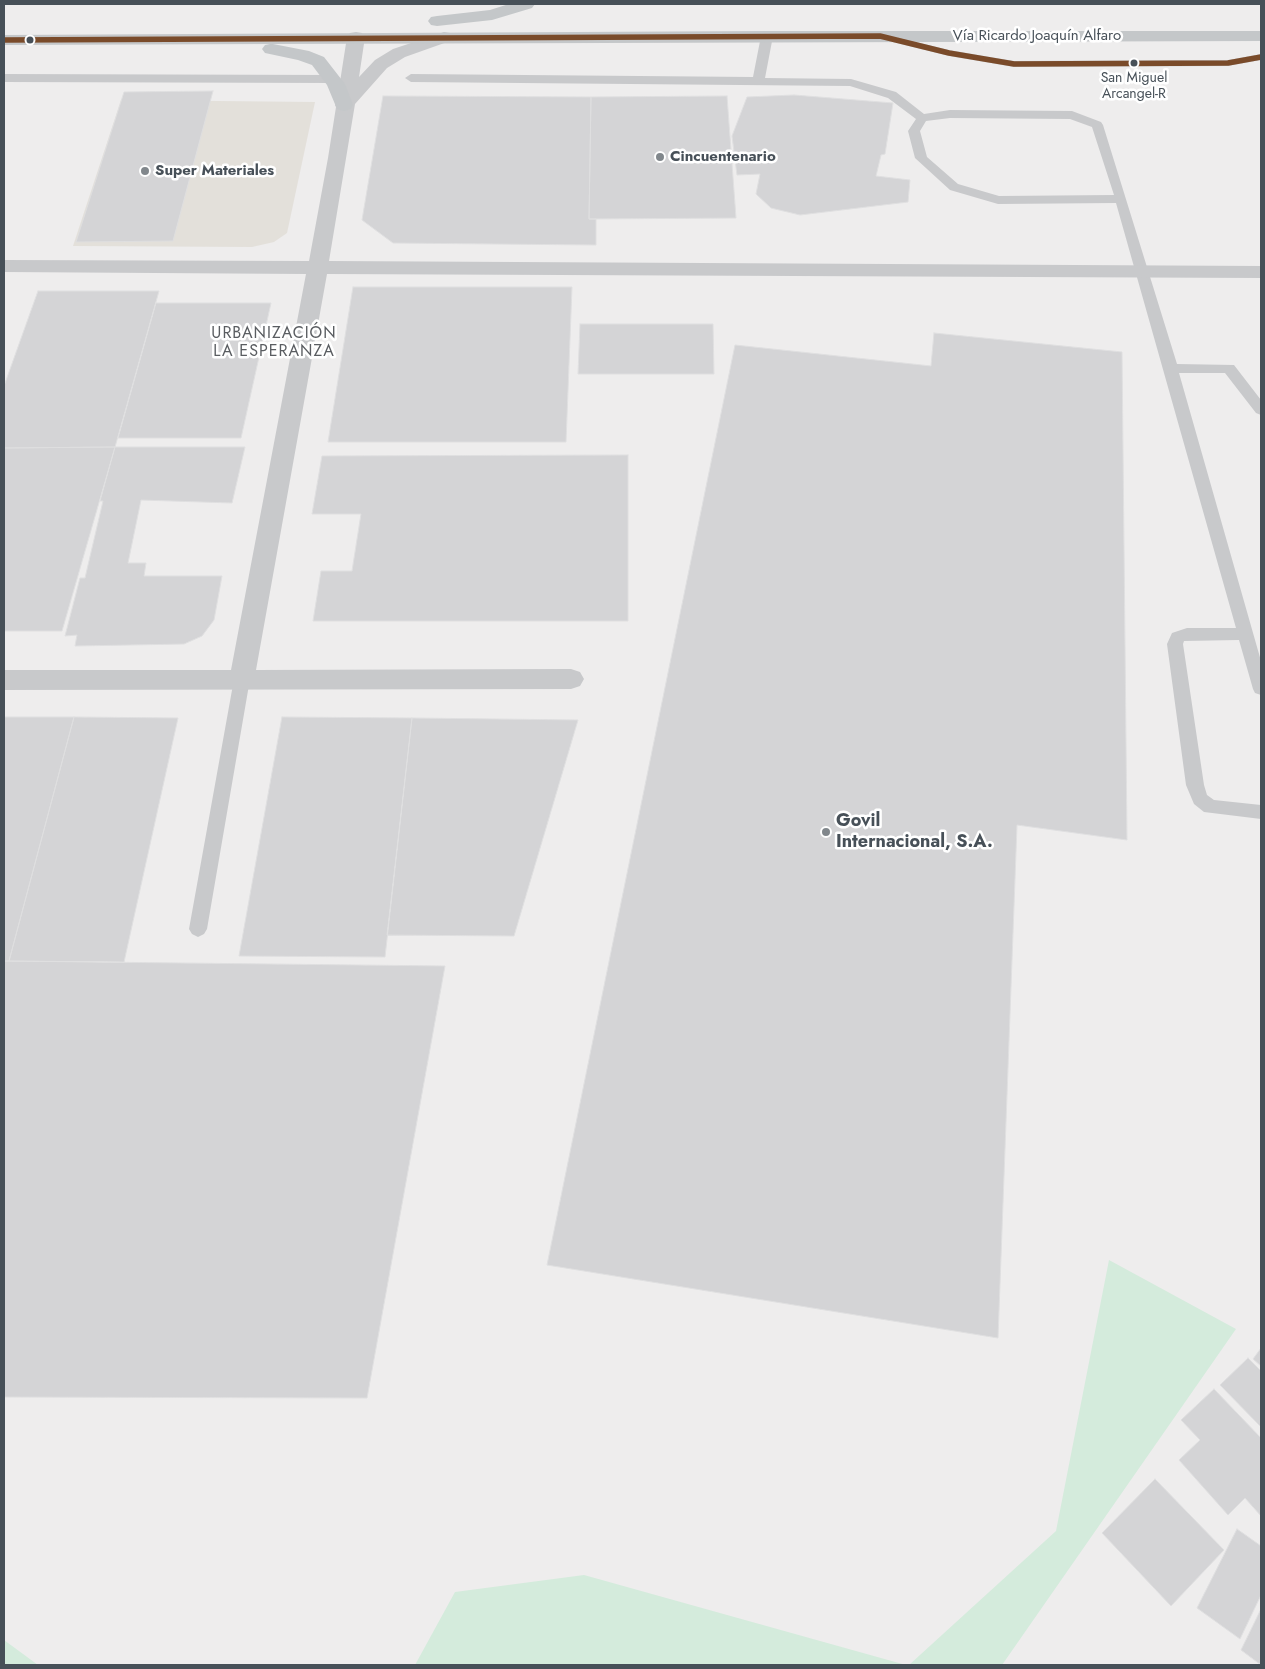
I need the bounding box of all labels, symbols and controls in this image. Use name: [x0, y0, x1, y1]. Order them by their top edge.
street label: Vía Ricardo Joaquín Alfaro: [953, 27, 1121, 45]
unlabelled marker: [25, 35, 35, 45]
marker: San Miguel Arcangel-R: [1129, 58, 1139, 68]
place label: San Miguel Arcangel-R: [1101, 71, 1167, 104]
place label: Cincuentenario: [670, 148, 776, 166]
marker: Cincuentenario: [654, 151, 666, 163]
place label: Super Materiales: [155, 162, 274, 180]
marker: Super Materiales: [139, 165, 151, 177]
district label: URBANIZACIÓN LA ESPERANZA: [210, 324, 338, 362]
place label: Govil Internacional, S.A.: [836, 811, 993, 854]
marker: Govil Internacional, S.A.: [820, 826, 832, 838]

